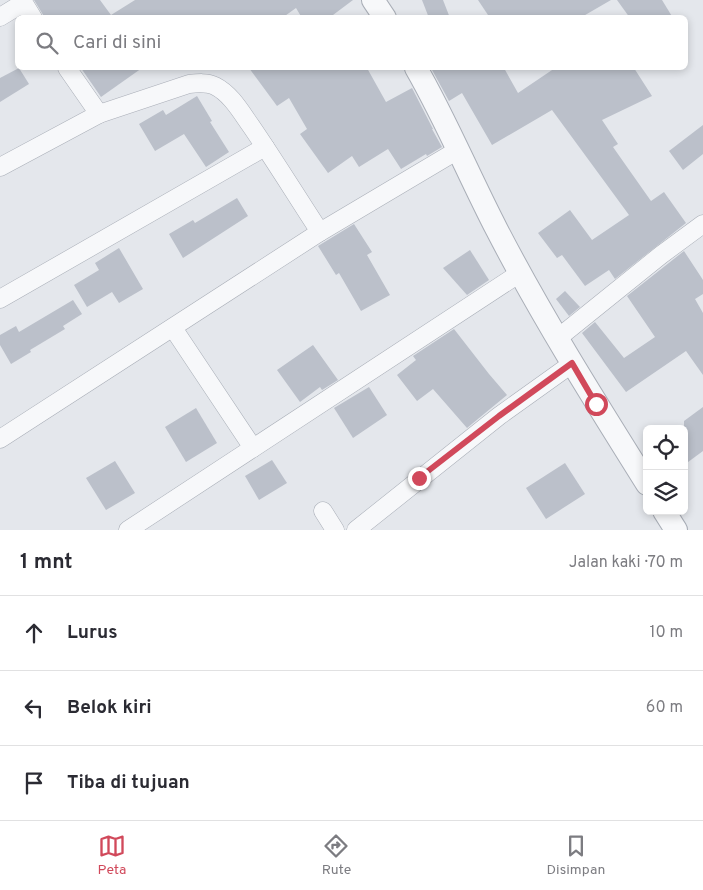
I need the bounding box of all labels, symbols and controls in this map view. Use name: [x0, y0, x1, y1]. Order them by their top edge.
search box: [15, 15, 688, 70]
icon: search: [33, 29, 61, 57]
text: Cari di sini: [73, 31, 161, 55]
route start: [585, 393, 608, 416]
map controls: [643, 425, 688, 515]
button: locate: [643, 425, 688, 470]
route end: [408, 467, 431, 490]
button: layers: [643, 470, 688, 515]
text: 1 mnt: [20, 549, 73, 576]
text: Jalan kaki · 70 m: [569, 553, 683, 573]
icon: ahead: [20, 619, 48, 647]
text: Lurus: [67, 621, 118, 645]
text: 10 m: [649, 623, 683, 643]
icon: left: [20, 694, 48, 722]
text: Belok kiri: [67, 696, 152, 720]
text: 60 m: [646, 698, 683, 718]
icon: arrive: [20, 769, 48, 797]
text: Tiba di tujuan: [67, 771, 190, 795]
tab: Peta: [98, 832, 126, 879]
tab: Rute: [322, 832, 351, 879]
tab: Disimpan: [547, 832, 605, 879]

